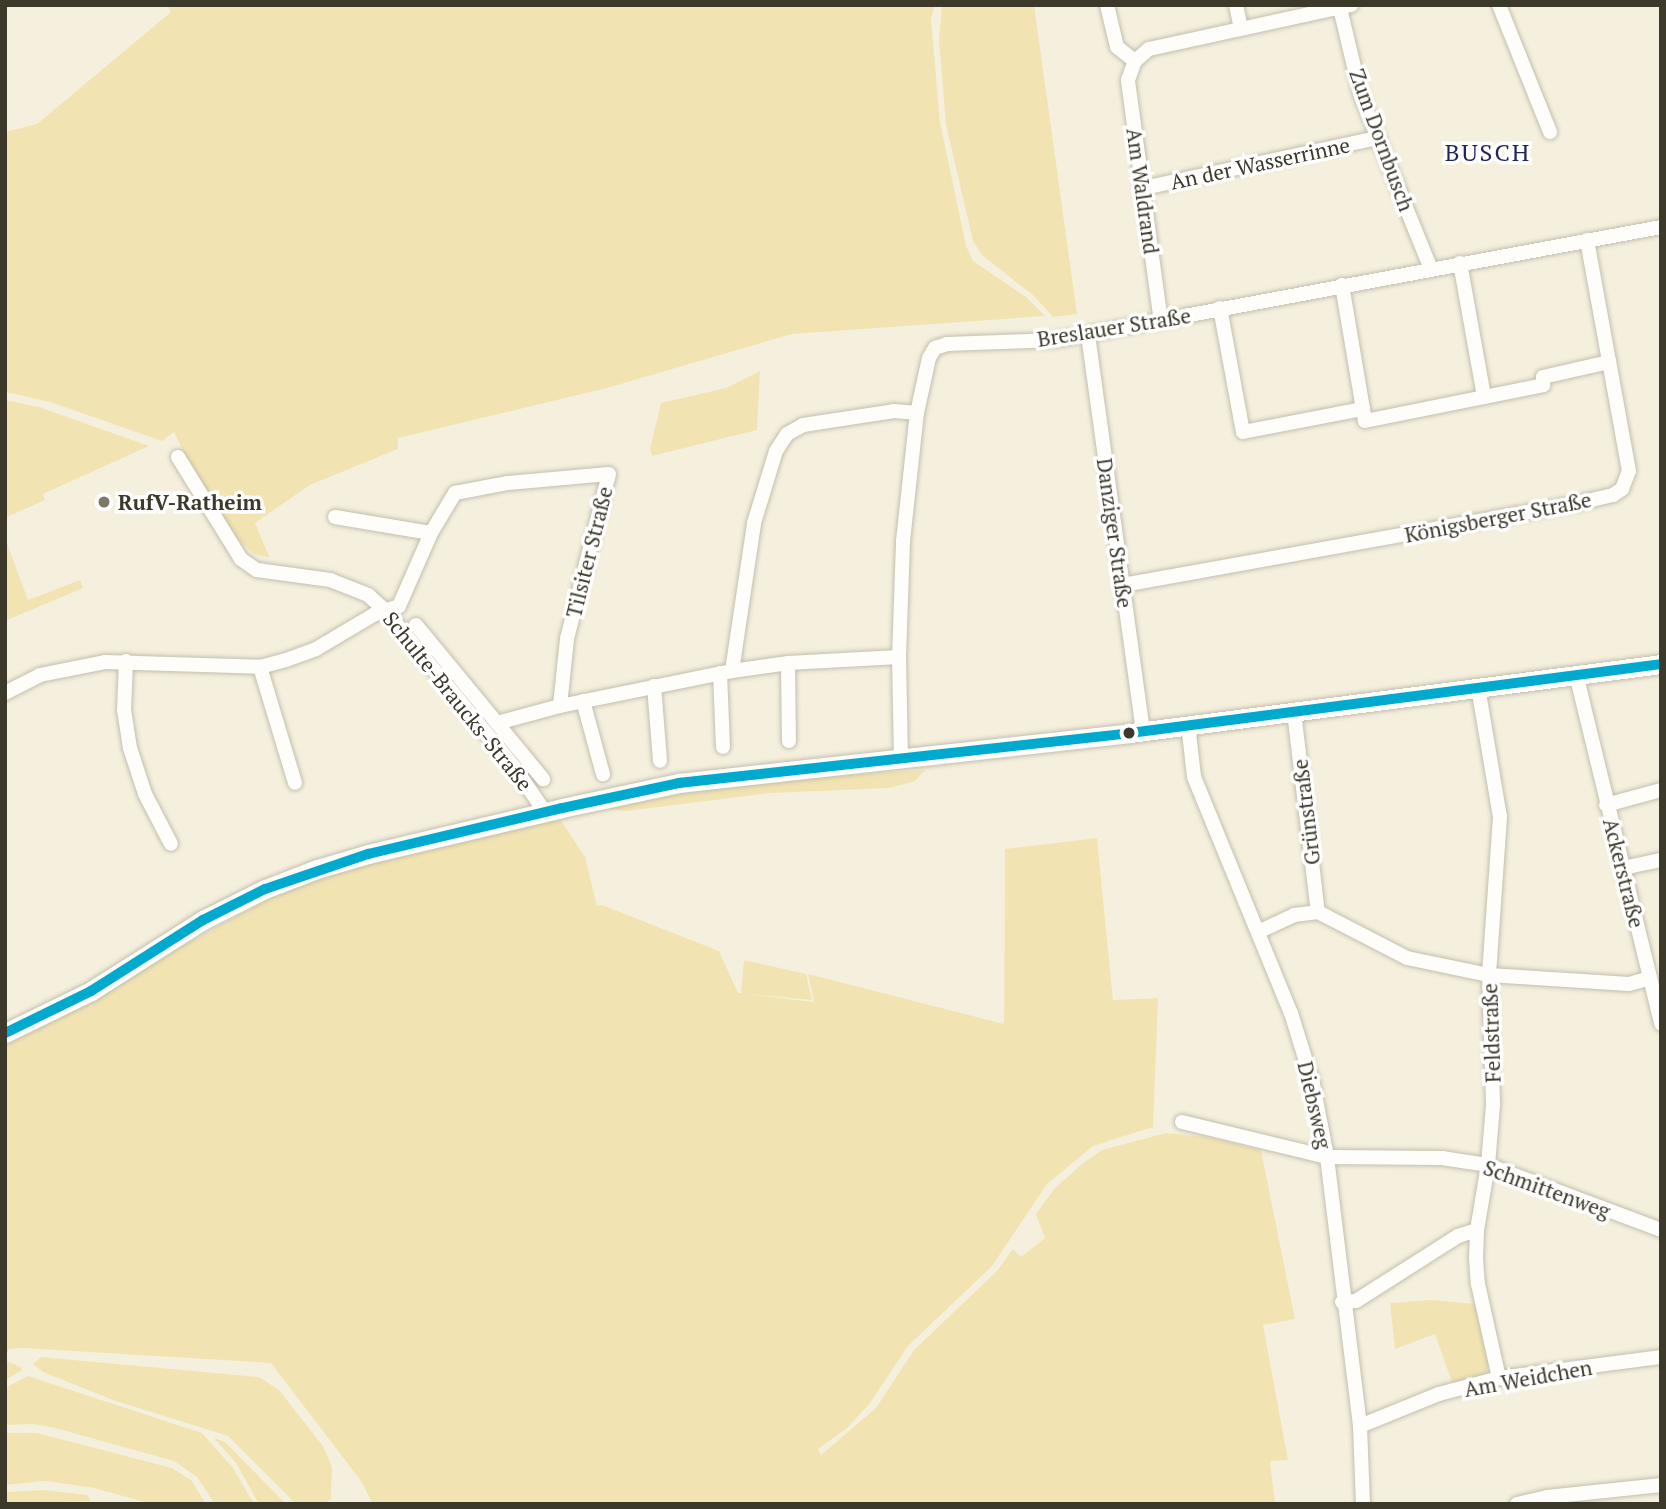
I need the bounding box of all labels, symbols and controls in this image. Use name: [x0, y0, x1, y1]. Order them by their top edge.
street label: Zum Dornbusch: [1345, 65, 1419, 215]
street label: Am Waldrand: [1122, 126, 1164, 256]
street label: An der Wasserrinne: [1168, 132, 1352, 194]
district label: BUSCH: [1445, 139, 1531, 167]
street label: Breslauer Straße: [1035, 302, 1193, 352]
street label: Danziger Straße: [1092, 456, 1138, 610]
street label: Tilsiter Straße: [561, 484, 617, 620]
street label: Königsberger Straße: [1403, 487, 1593, 547]
place label: RufV-Ratheim: [118, 489, 262, 515]
marker: RufV-Ratheim: [96, 494, 112, 510]
street label: Schulte-Braucks-Straße: [378, 606, 538, 796]
unlabelled marker: [1122, 726, 1136, 740]
street label: Grünstraße: [1287, 758, 1325, 866]
street label: Ackerstraße: [1598, 816, 1650, 930]
street label: Feldstraße: [1477, 983, 1505, 1083]
street label: Diebsweg: [1293, 1059, 1337, 1151]
street label: Schmittenweg: [1480, 1154, 1614, 1224]
street label: Am Weidchen: [1462, 1354, 1594, 1402]

